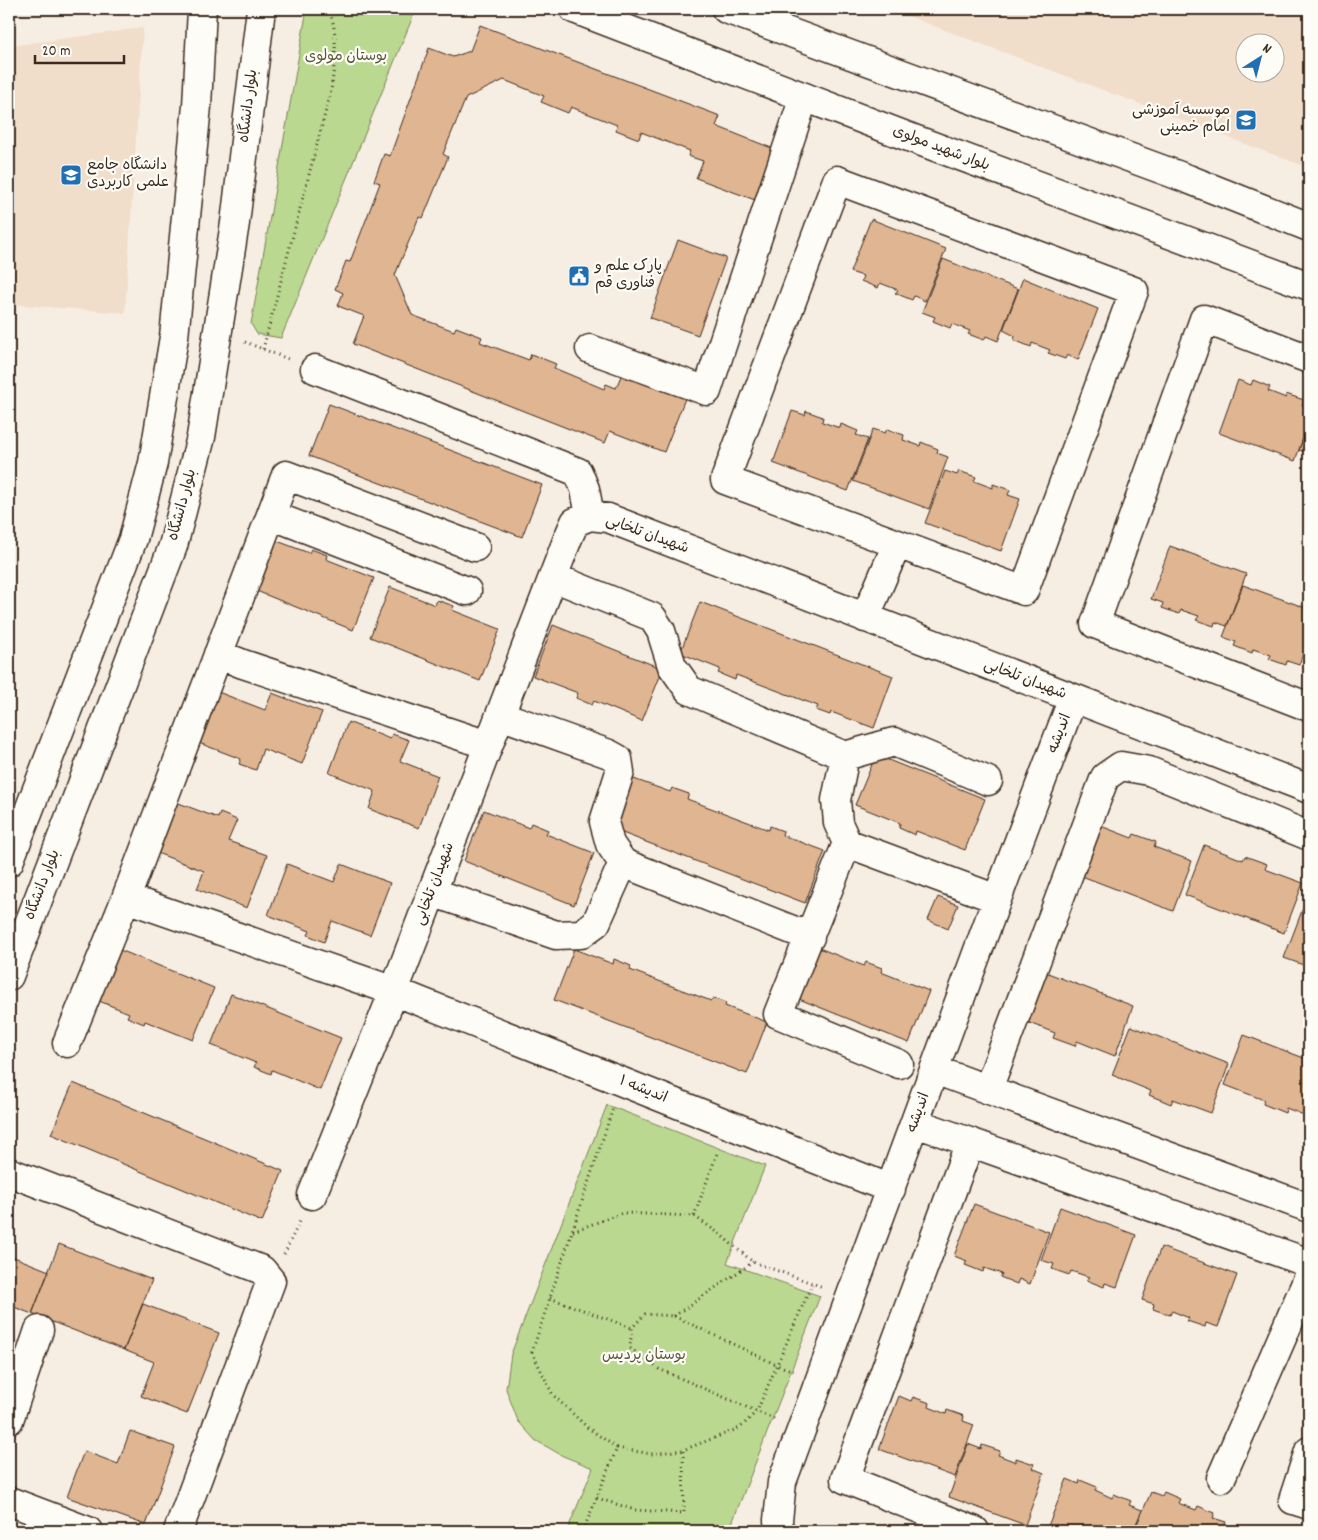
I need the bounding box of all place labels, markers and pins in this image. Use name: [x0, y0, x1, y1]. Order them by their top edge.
place label: موسسه آموزشی امام خمینی: [1132, 100, 1230, 139]
school or university icon: موسسه آموزشی امام خمینی: [1234, 108, 1258, 132]
place label: دانشگاه جامع علمی کاربردی: [87, 155, 169, 194]
school or university icon: دانشگاه جامع علمی کاربردی: [59, 163, 83, 187]
place label: پارک علم و فناوری قم: [594, 256, 662, 295]
public building icon: پارک علم و فناوری قم: [567, 264, 591, 288]

